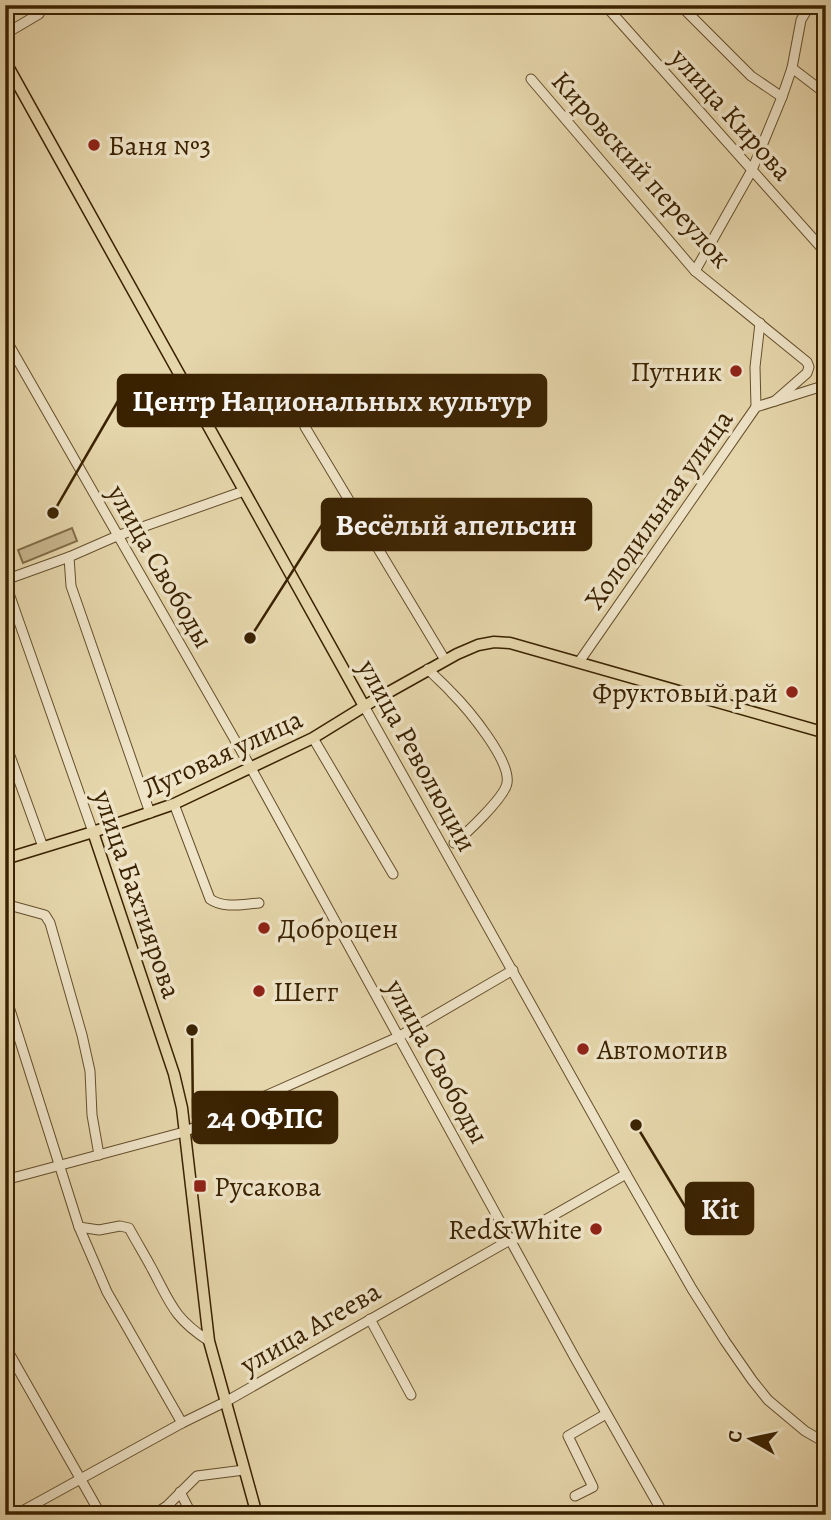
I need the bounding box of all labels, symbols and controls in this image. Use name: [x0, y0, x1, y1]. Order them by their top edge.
street label: улица Кирова: [661, 39, 801, 189]
street label: Кировский переулок: [543, 63, 740, 276]
place label: Баня №3: [108, 127, 211, 165]
marker: Баня №3: [86, 137, 102, 153]
place label: Путник: [631, 353, 722, 391]
marker: Путник: [728, 363, 744, 379]
callout: Центр Национальных культур: [118, 375, 546, 426]
text: Центр Национальных культур: [132, 381, 532, 421]
street label: Холодильная улица: [576, 402, 742, 617]
street label: улица Свободы: [97, 477, 222, 655]
callout: Весёлый апельсин: [322, 499, 591, 550]
text: Весёлый апельсин: [335, 505, 577, 545]
street label: улица Революции: [348, 652, 486, 858]
place label: Фруктовый рай: [592, 674, 778, 712]
marker: Фруктовый рай: [784, 684, 800, 700]
street label: Луговая улица: [136, 700, 309, 808]
street label: улица Бахтиярова: [83, 784, 191, 1004]
place label: Доброцен: [278, 910, 398, 948]
marker: Доброцен: [256, 920, 272, 936]
street label: улица Свободы: [376, 971, 498, 1151]
place label: Шегг: [273, 973, 339, 1011]
marker: Шегг: [251, 983, 267, 999]
place label: Автомотив: [596, 1031, 728, 1069]
marker: Автомотив: [575, 1041, 591, 1057]
callout: 24 ОФПС: [193, 1092, 337, 1143]
text: 24 ОФПС: [207, 1098, 323, 1138]
place label: Русакова: [214, 1168, 321, 1206]
marker: Русакова: [192, 1178, 208, 1194]
callout: Kit: [686, 1183, 753, 1234]
text: Kit: [701, 1189, 739, 1229]
place label: Red&White: [448, 1211, 582, 1249]
marker: Red&White: [588, 1221, 604, 1237]
street label: улица Агеева: [232, 1272, 388, 1384]
north arrow: [716, 1404, 786, 1474]
text: С: [721, 1429, 749, 1444]

